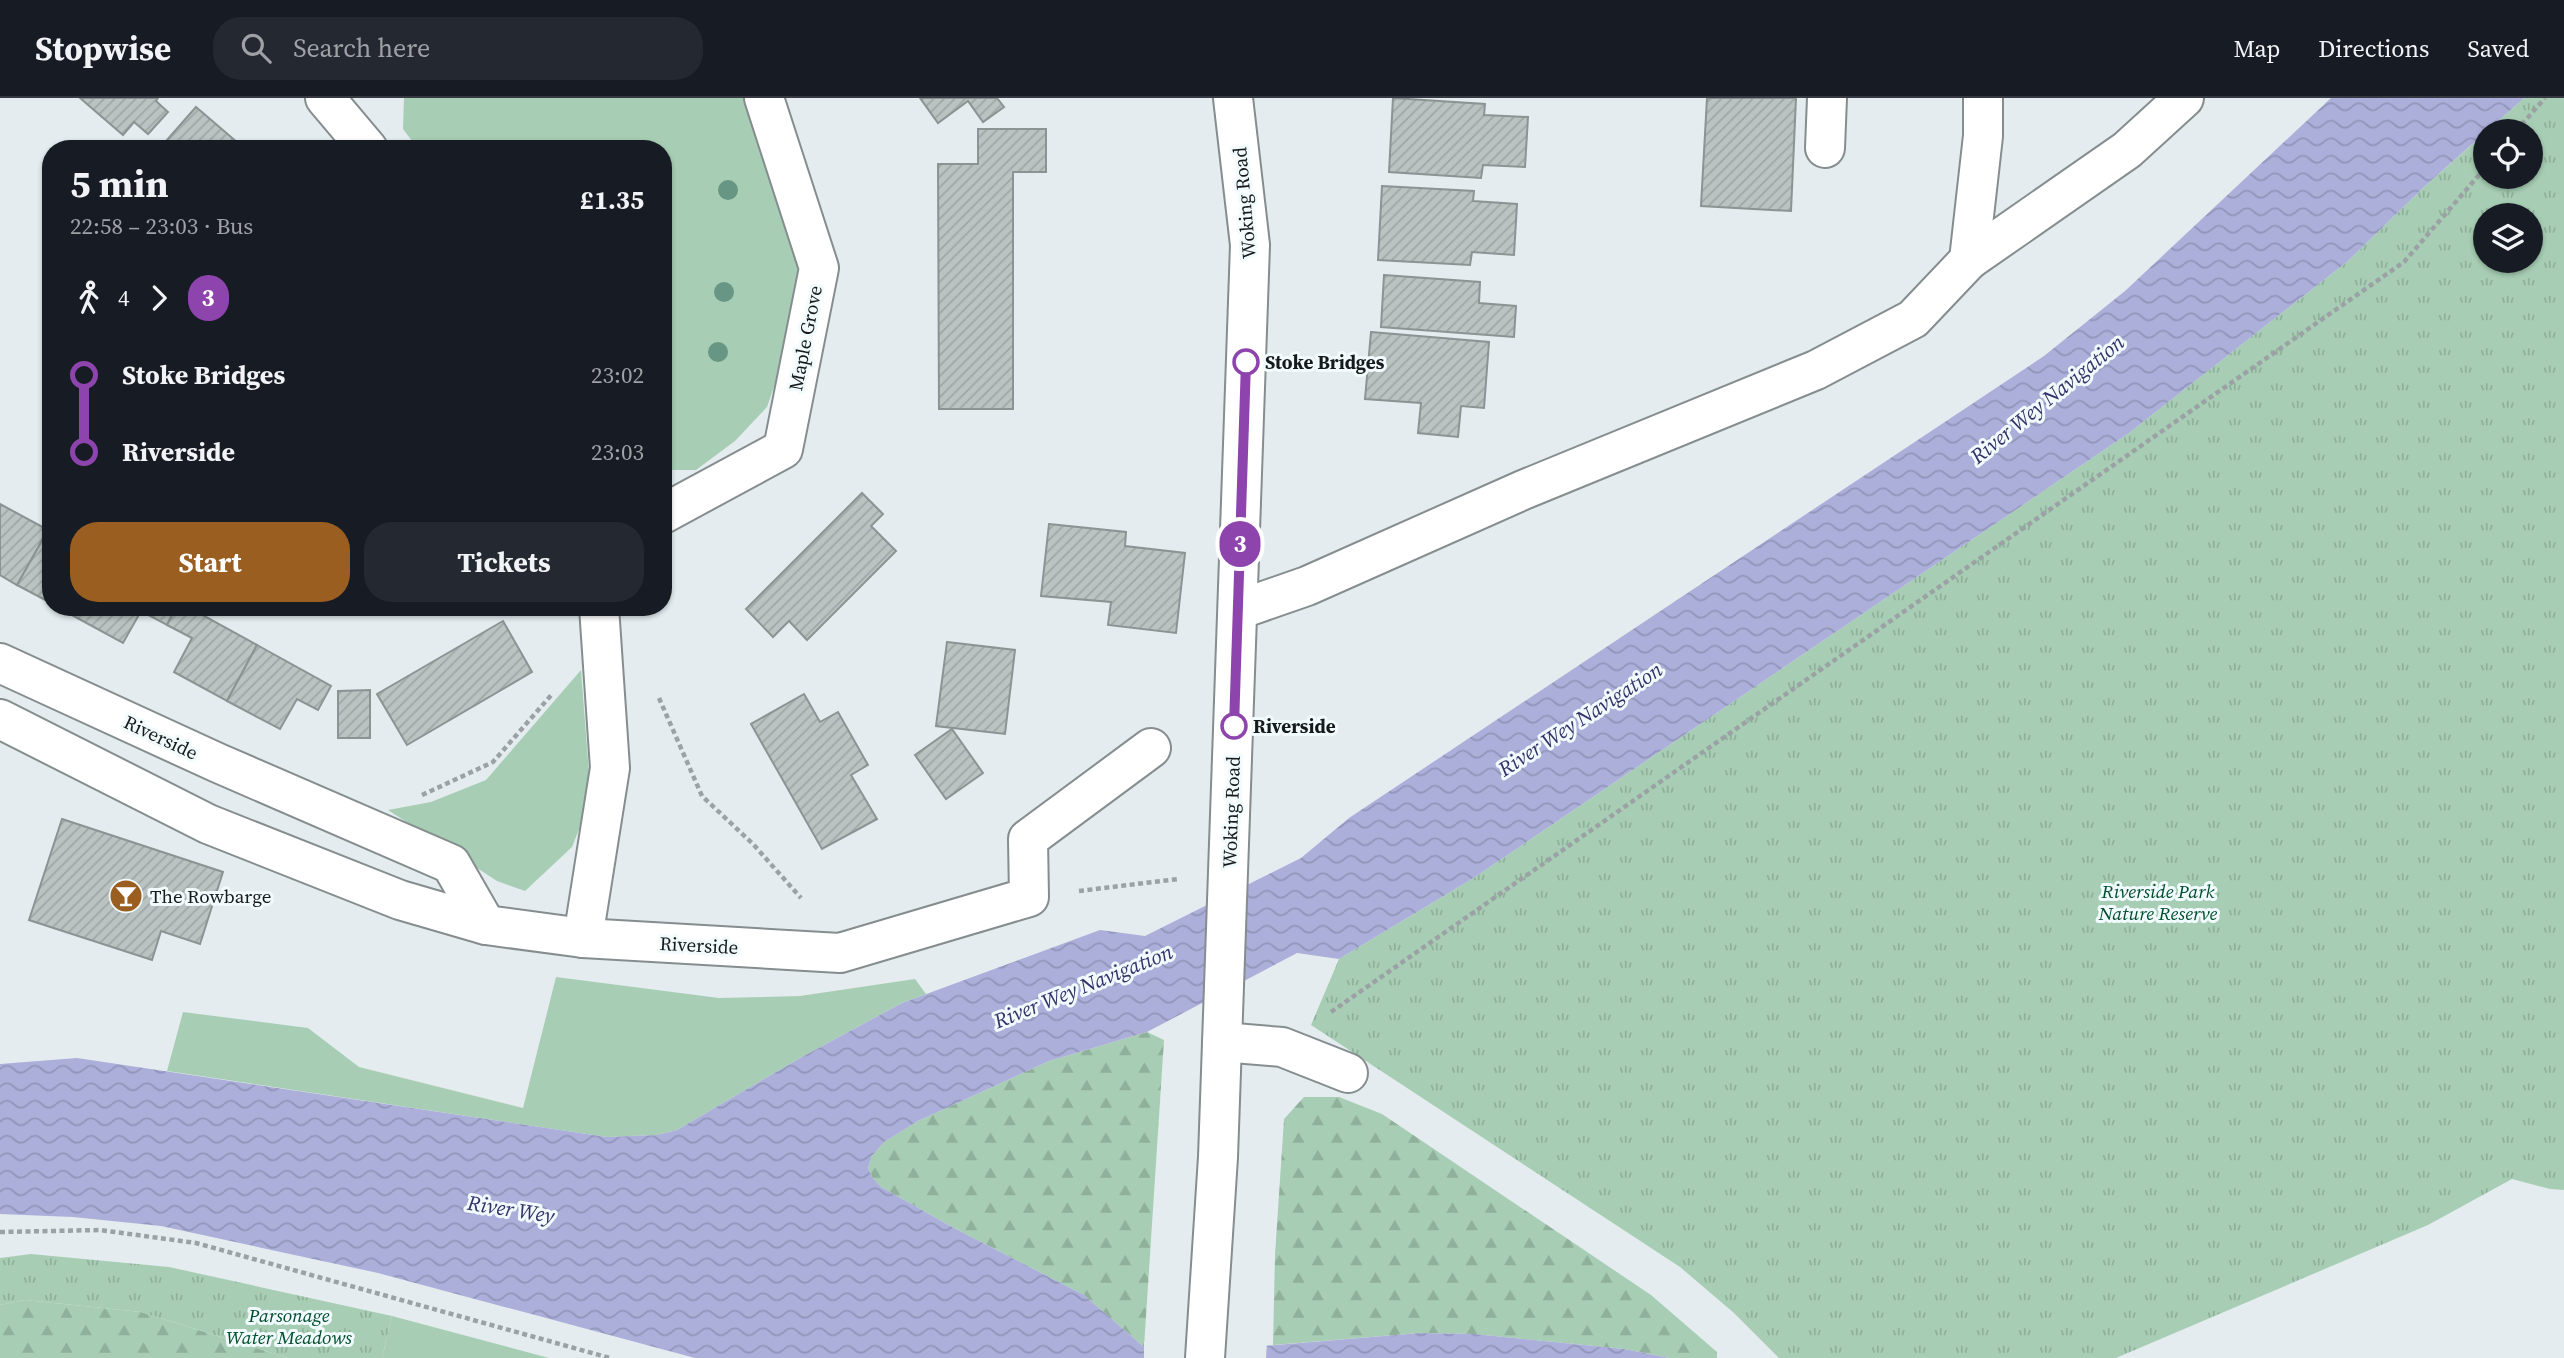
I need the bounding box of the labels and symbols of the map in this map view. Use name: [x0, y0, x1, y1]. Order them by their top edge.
street label: Woking Road: [1226, 146, 1262, 260]
street label: Maple Grove: [782, 283, 828, 393]
water label: River Wey Navigation: [1963, 328, 2130, 471]
marker: Stoke Bridges: [1233, 349, 1259, 375]
place label: Stoke Bridges: [1265, 349, 1385, 375]
line badge: 3: [1217, 521, 1263, 567]
water label: River Wey Navigation: [1491, 655, 1668, 784]
street label: Riverside: [120, 709, 202, 765]
marker: Riverside: [1221, 713, 1247, 739]
place label: Riverside: [1253, 713, 1336, 739]
street label: Woking Road: [1216, 755, 1246, 868]
bar icon: The Rowbarge: [107, 877, 145, 915]
park label: Riverside Park Nature Reserve: [2098, 878, 2218, 926]
place label: The Rowbarge: [150, 883, 272, 909]
street label: Riverside: [659, 930, 739, 960]
water label: River Wey Navigation: [988, 937, 1177, 1036]
water label: River Wey: [464, 1188, 558, 1230]
park label: Parsonage Water Meadows: [226, 1302, 352, 1350]

